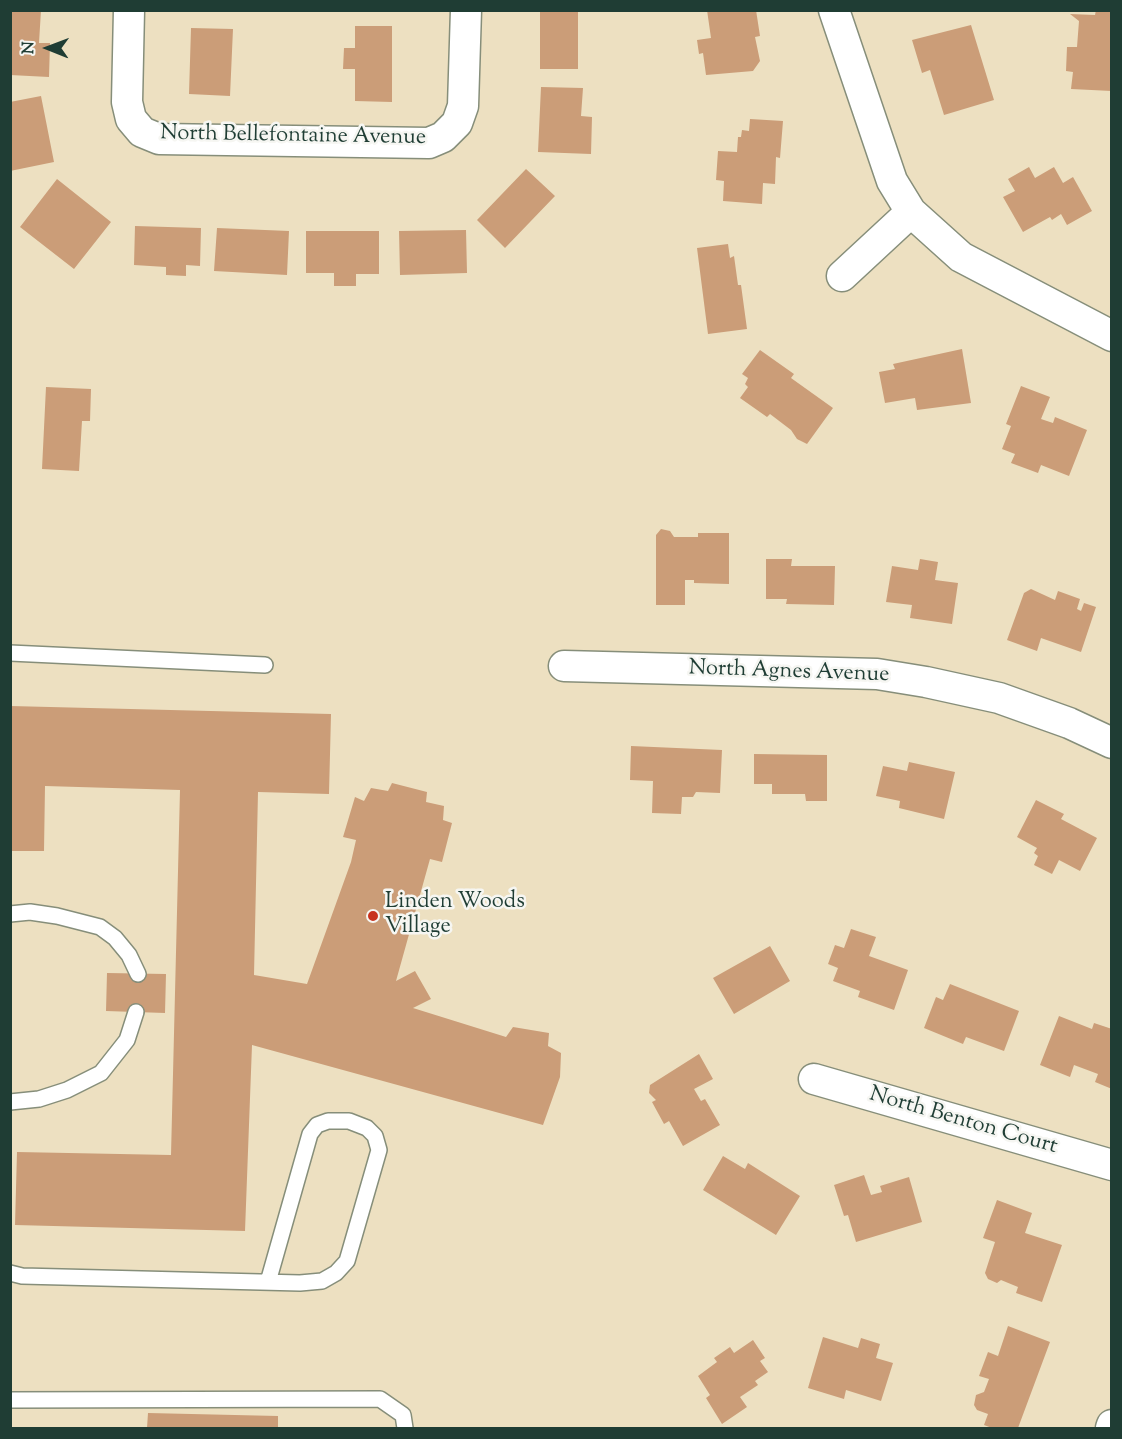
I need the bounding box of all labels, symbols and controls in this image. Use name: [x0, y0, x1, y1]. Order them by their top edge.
north arrow: [18, 18, 78, 78]
text: N: [18, 41, 41, 54]
street label: North Bellefontaine Avenue: [160, 121, 426, 153]
street label: North Agnes Avenue: [688, 656, 890, 690]
place label: Linden Woods Village: [385, 890, 525, 942]
marker: Linden Woods Village: [366, 909, 380, 923]
street label: North Benton Court: [866, 1083, 1060, 1161]

